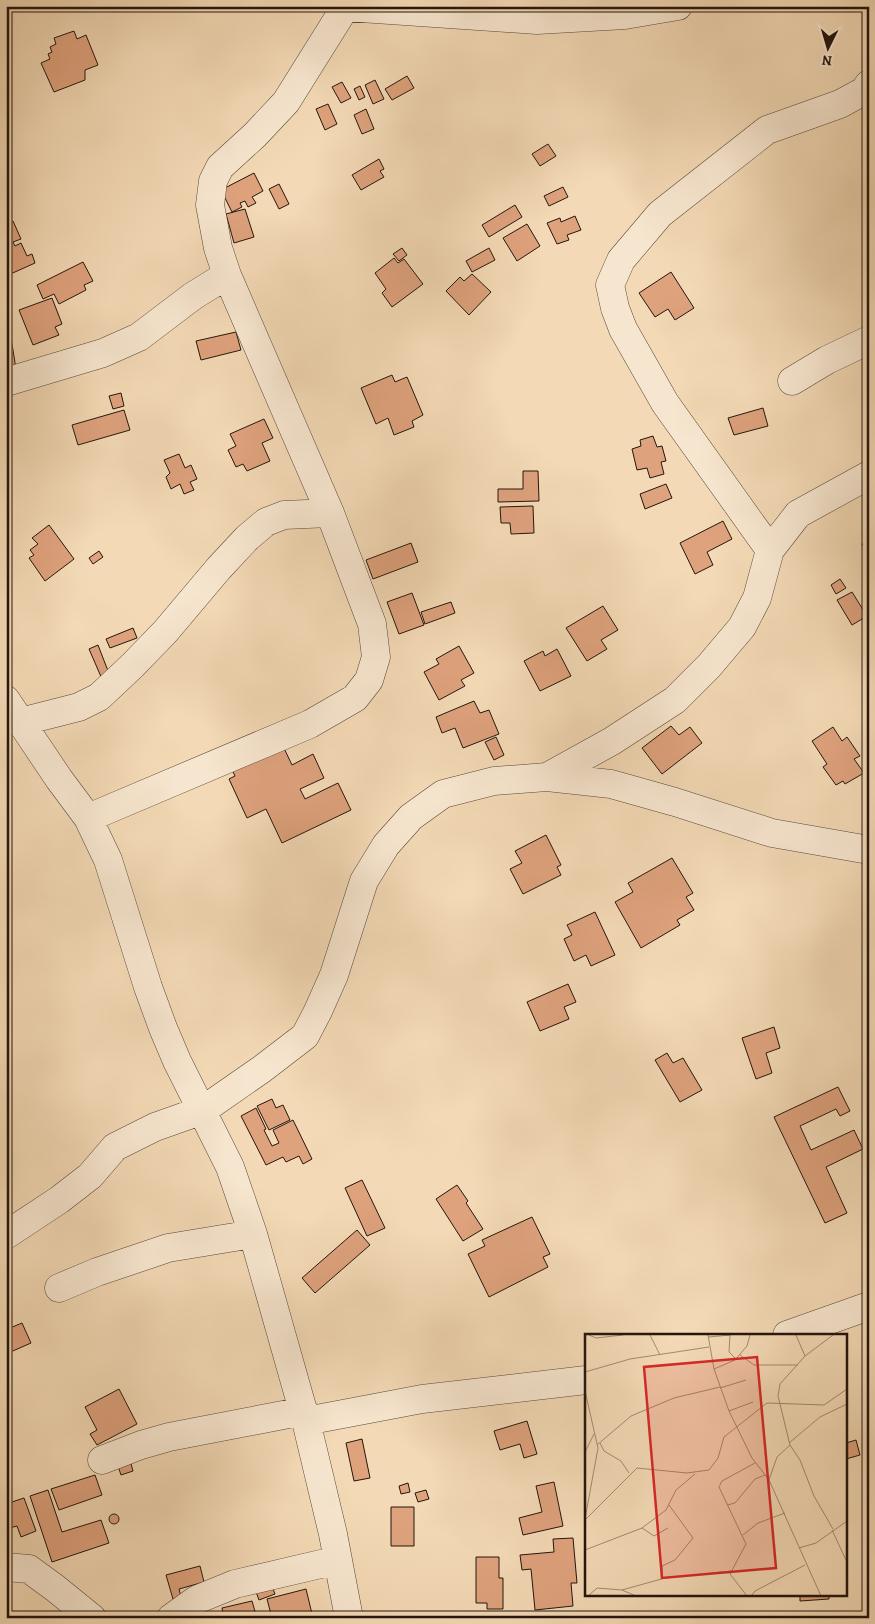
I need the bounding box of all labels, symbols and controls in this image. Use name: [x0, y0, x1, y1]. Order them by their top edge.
north arrow: [802, 22, 852, 72]
text: N: [821, 51, 833, 70]
inset map: [585, 1334, 848, 1596]

